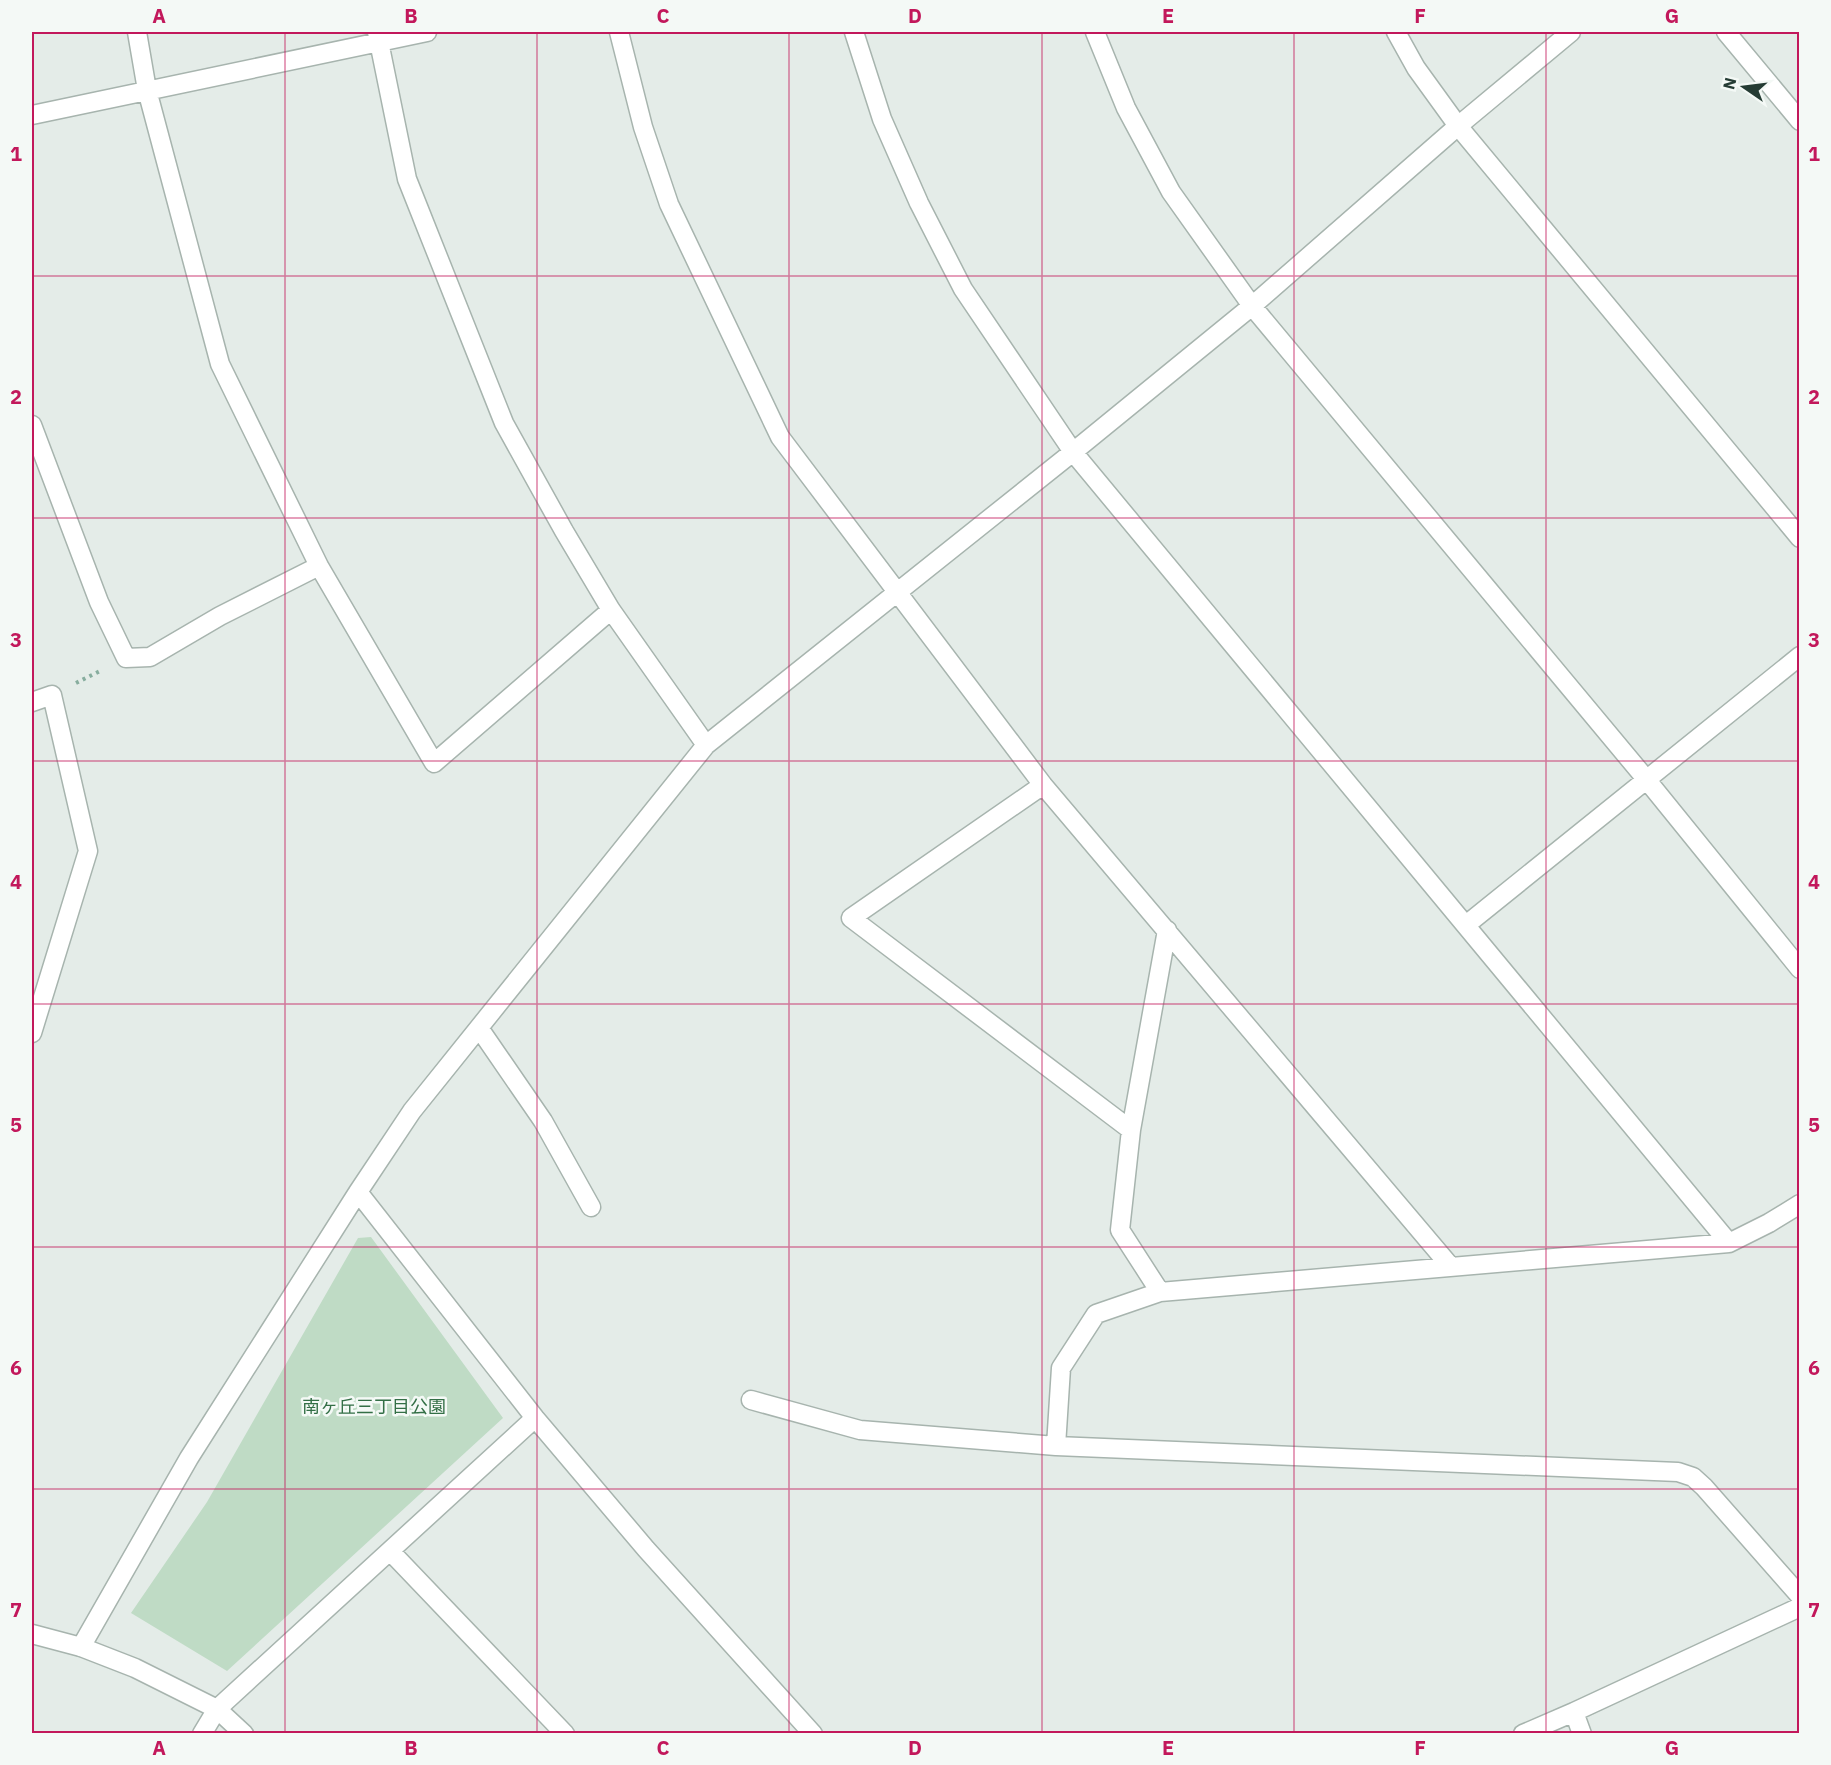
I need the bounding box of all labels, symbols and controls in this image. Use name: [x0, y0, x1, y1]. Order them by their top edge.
text: A: [152, 2, 166, 29]
text: B: [404, 2, 418, 29]
text: C: [656, 2, 670, 29]
text: D: [908, 2, 922, 29]
text: E: [1162, 2, 1174, 29]
text: F: [1414, 2, 1426, 29]
text: G: [1665, 2, 1679, 29]
north arrow: [1714, 57, 1774, 117]
text: N: [1718, 75, 1741, 91]
text: 1: [10, 140, 22, 167]
text: 1: [1808, 140, 1820, 167]
text: 2: [10, 383, 22, 410]
text: 2: [1808, 383, 1820, 410]
text: 3: [10, 626, 22, 653]
text: 3: [1808, 626, 1820, 653]
text: 4: [10, 868, 22, 895]
text: 4: [1808, 868, 1820, 895]
text: 5: [10, 1111, 22, 1138]
text: 5: [1808, 1111, 1820, 1138]
text: 6: [10, 1354, 22, 1381]
text: 6: [1808, 1354, 1820, 1381]
park label: 南ヶ丘三丁目公園: [302, 1395, 446, 1418]
text: 7: [10, 1596, 22, 1623]
text: 7: [1808, 1596, 1820, 1623]
text: A: [152, 1734, 166, 1761]
text: B: [404, 1734, 418, 1761]
text: C: [656, 1734, 670, 1761]
text: D: [908, 1734, 922, 1761]
text: E: [1162, 1734, 1174, 1761]
text: F: [1414, 1734, 1426, 1761]
text: G: [1665, 1734, 1679, 1761]

